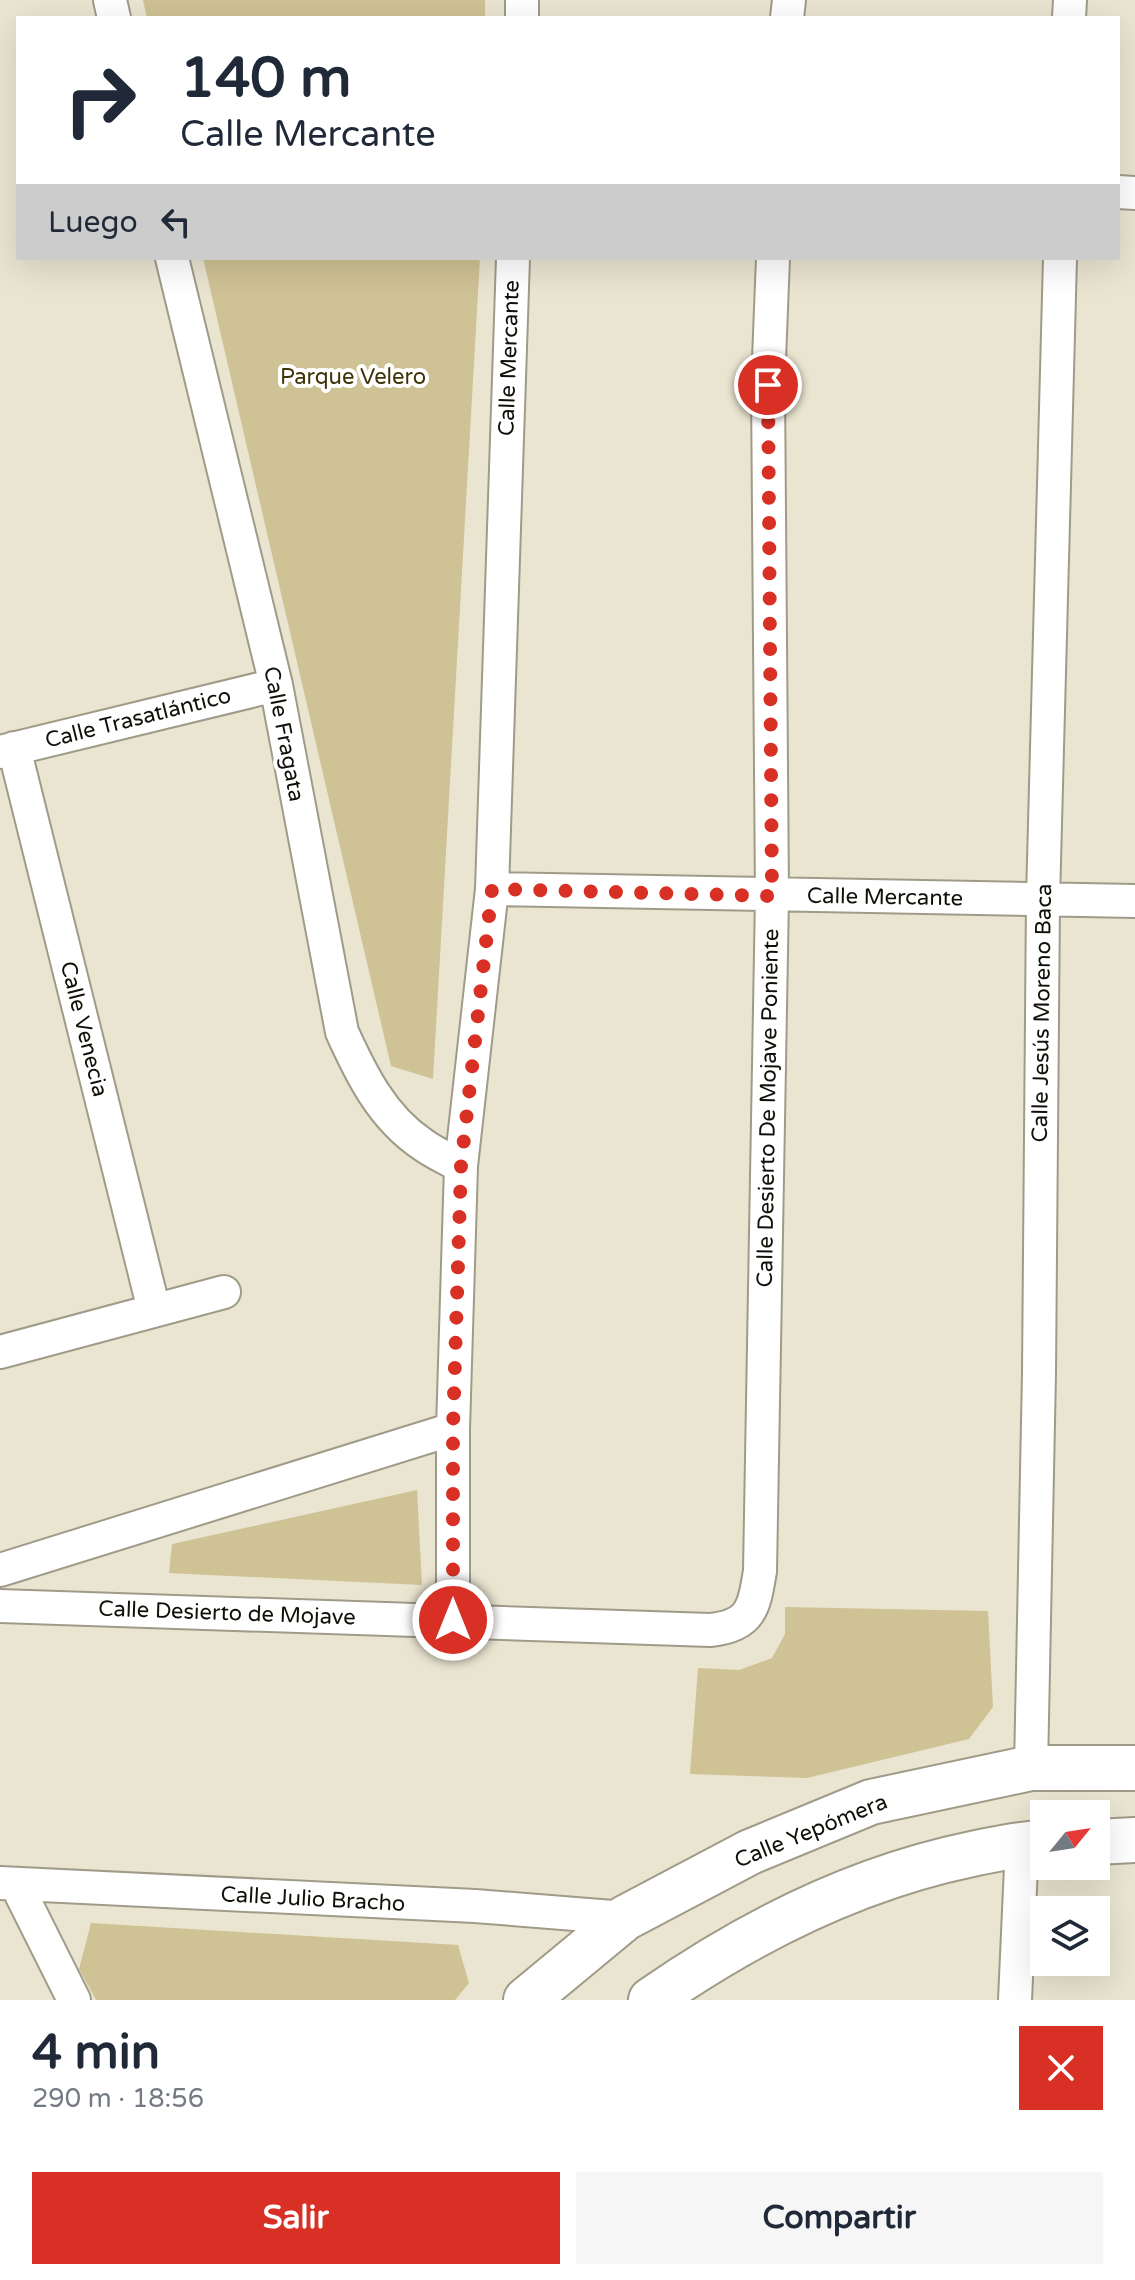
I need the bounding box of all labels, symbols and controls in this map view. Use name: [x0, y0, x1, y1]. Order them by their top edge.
text: 140 m: [180, 45, 351, 112]
icon: right: [48, 48, 152, 152]
text: Calle Mercante: [180, 113, 436, 156]
icon: left: [154, 200, 198, 244]
text: Luego: [48, 204, 138, 241]
street label: Calle Mercante: [493, 279, 525, 437]
pin: [734, 351, 802, 419]
icon: arrive: [746, 363, 790, 407]
park label: Parque Velero: [280, 364, 426, 390]
street label: Calle Fragata: [258, 664, 310, 804]
street label: Calle Trasatlántico: [42, 682, 234, 754]
street label: Calle Mercante: [807, 883, 963, 911]
street label: Calle Jesús Moreno Baca: [1027, 883, 1057, 1143]
street label: Calle Desierto De Mojave Poniente: [752, 928, 784, 1288]
street label: Calle Venecia: [55, 959, 113, 1099]
position arrow: [411, 1578, 495, 1662]
street label: Calle Desierto de Mojave: [98, 1596, 356, 1630]
street label: Calle Yepómera: [731, 1789, 891, 1873]
north arrow: [1030, 1800, 1110, 1880]
map controls: [1030, 1800, 1110, 1976]
street label: Calle Julio Bracho: [220, 1881, 406, 1917]
button: layers: [1030, 1896, 1110, 1976]
text: 4 min: [32, 2024, 160, 2082]
button: close: [1019, 2026, 1103, 2110]
text: 290 m · 18:56: [32, 2083, 204, 2114]
button: Salir: [32, 2172, 560, 2264]
button: Compartir: [576, 2172, 1103, 2264]

